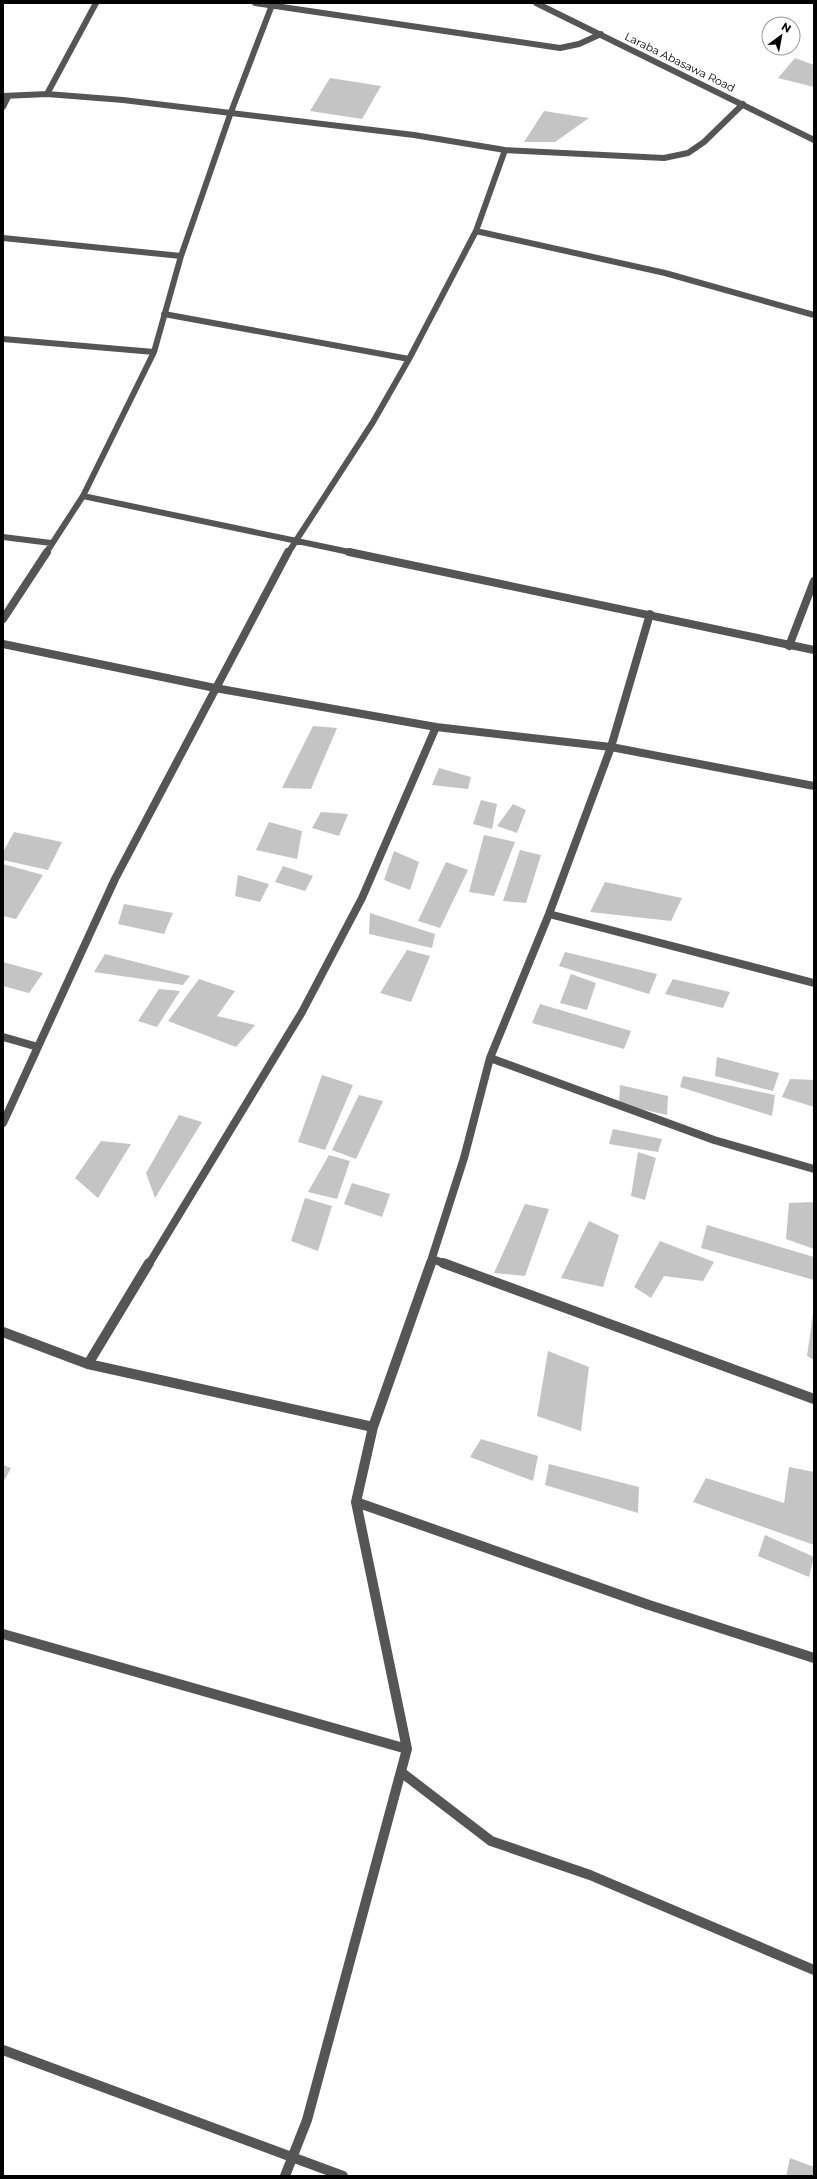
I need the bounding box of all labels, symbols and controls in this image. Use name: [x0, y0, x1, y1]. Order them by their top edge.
north arrow: [761, 16, 801, 56]
text: N: [779, 19, 794, 36]
street label: Laraba Abasawa Road: [622, 29, 738, 95]

